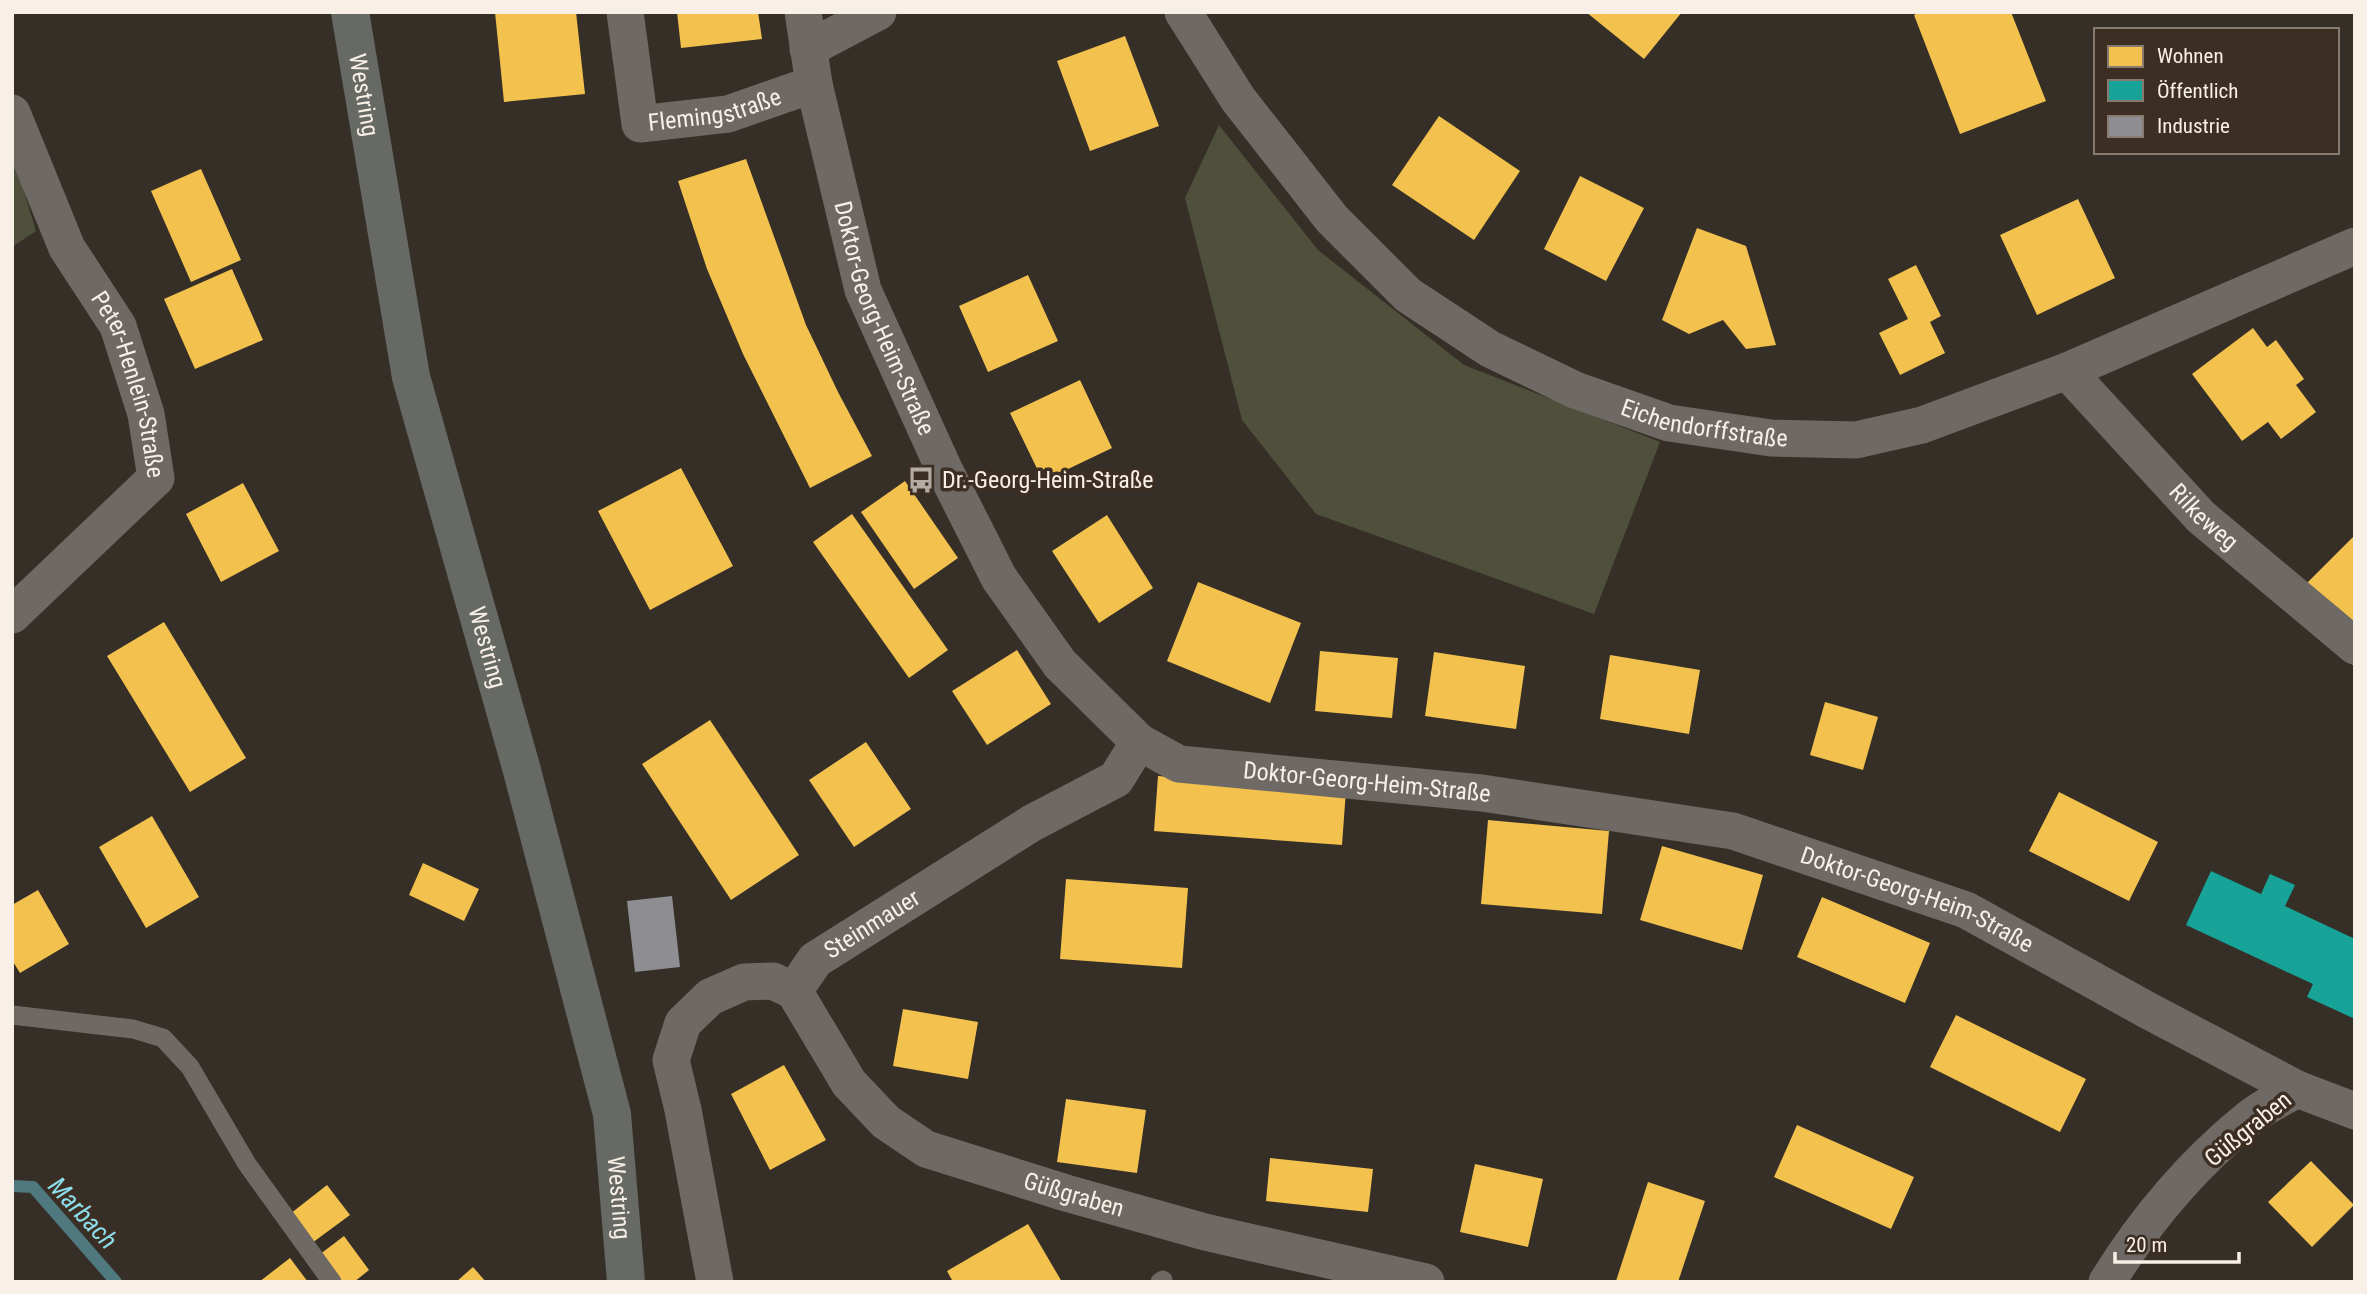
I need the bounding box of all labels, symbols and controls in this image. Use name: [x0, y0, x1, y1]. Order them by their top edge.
legend: [2094, 28, 2339, 154]
text: Wohnen: [2157, 44, 2224, 68]
street label: Westring: [343, 51, 385, 138]
text: Öffentlich: [2157, 79, 2238, 103]
street label: Flemingstraße: [647, 83, 785, 137]
text: Industrie: [2157, 114, 2230, 138]
street label: Doktor-Georg-Heim-Straße: [828, 198, 941, 439]
street label: Peter-Henlein-Straße: [85, 286, 170, 480]
street label: Eichendorffstraße: [1617, 393, 1788, 453]
bus stop icon: Dr.-Georg-Heim-Straße: [906, 465, 936, 495]
place label: Dr.-Georg-Heim-Straße: [942, 466, 1154, 494]
street label: Rilkeweg: [2163, 478, 2244, 556]
street label: Westring: [462, 603, 512, 691]
street label: Doktor-Georg-Heim-Straße: [1242, 756, 1493, 808]
street label: Doktor-Georg-Heim-Straße: [1797, 841, 2038, 958]
street label: Steinmauer: [819, 883, 925, 965]
street label: Güßgraben: [2199, 1086, 2297, 1172]
street label: Westring: [602, 1155, 636, 1240]
street label: Güßgraben: [1020, 1167, 1127, 1223]
water label: Marbach: [42, 1171, 124, 1255]
scale bar: [2115, 1220, 2239, 1264]
text: 20 m: [2126, 1233, 2167, 1257]

